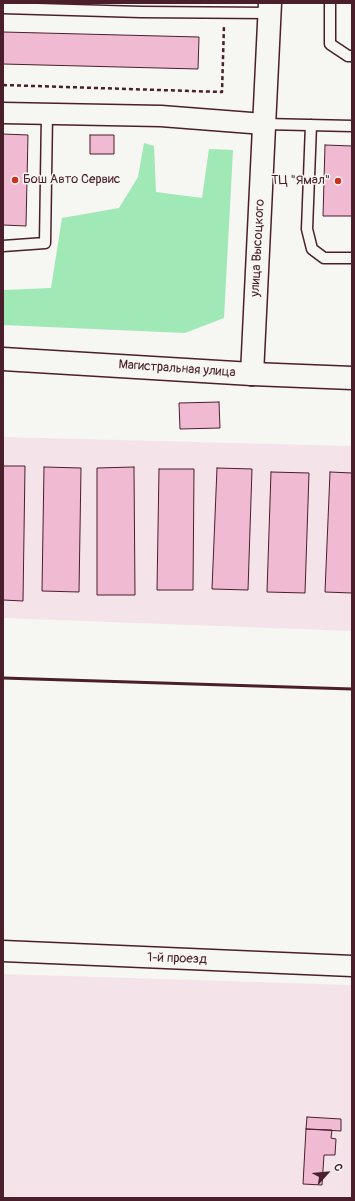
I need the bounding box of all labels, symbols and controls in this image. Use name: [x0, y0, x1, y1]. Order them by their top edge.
place label: Бош Авто Сервис: [23, 172, 120, 188]
place label: ТЦ "Ямал": [271, 173, 330, 189]
marker: Бош Авто Сервис: [10, 175, 20, 185]
marker: ТЦ "Ямал": [333, 176, 343, 186]
street label: улица Высоцкого: [248, 199, 268, 297]
street label: Магистральная улица: [118, 357, 236, 381]
street label: 1-й проезд: [147, 950, 207, 968]
north arrow: [307, 1153, 347, 1193]
text: С: [331, 1161, 345, 1173]

